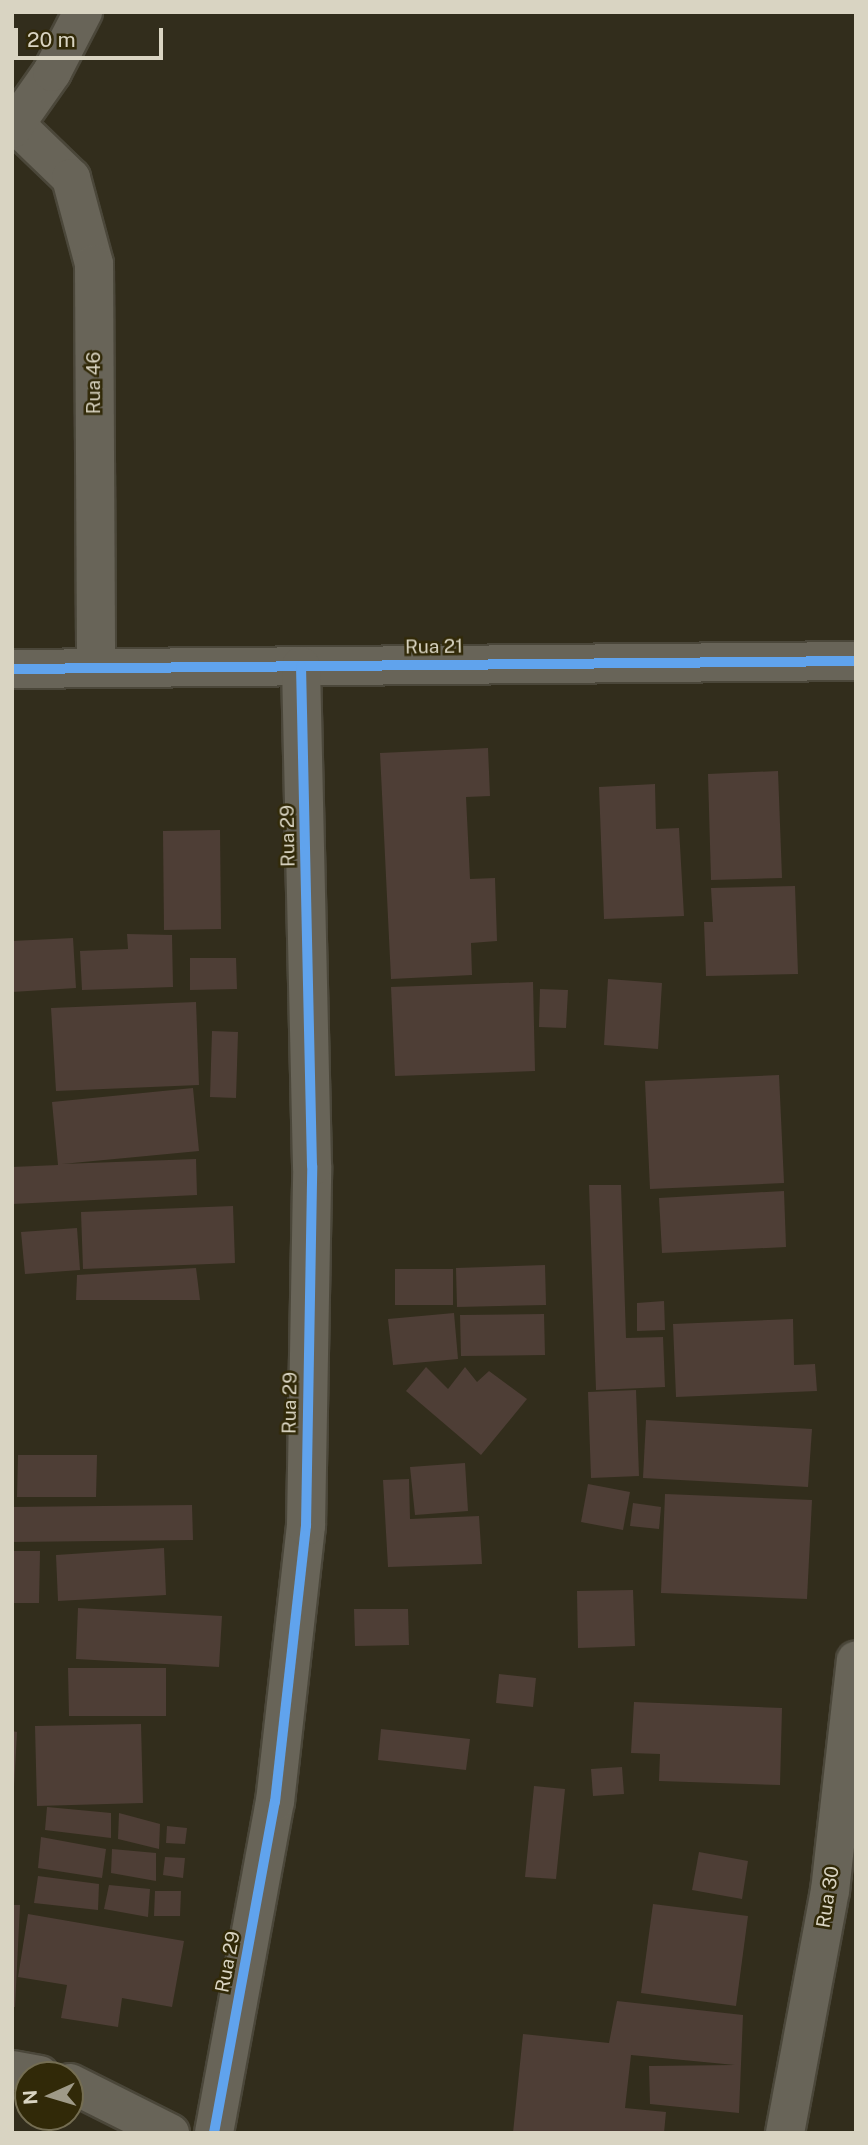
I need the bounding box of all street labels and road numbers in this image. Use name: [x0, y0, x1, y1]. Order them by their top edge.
street label: Rua 46: [83, 352, 105, 414]
street label: Rua 21: [405, 635, 463, 659]
street label: Rua 29: [276, 805, 300, 867]
street label: Rua 29: [278, 1372, 302, 1434]
street label: Rua 30: [812, 1864, 844, 1930]
street label: Rua 29: [211, 1929, 245, 1995]

